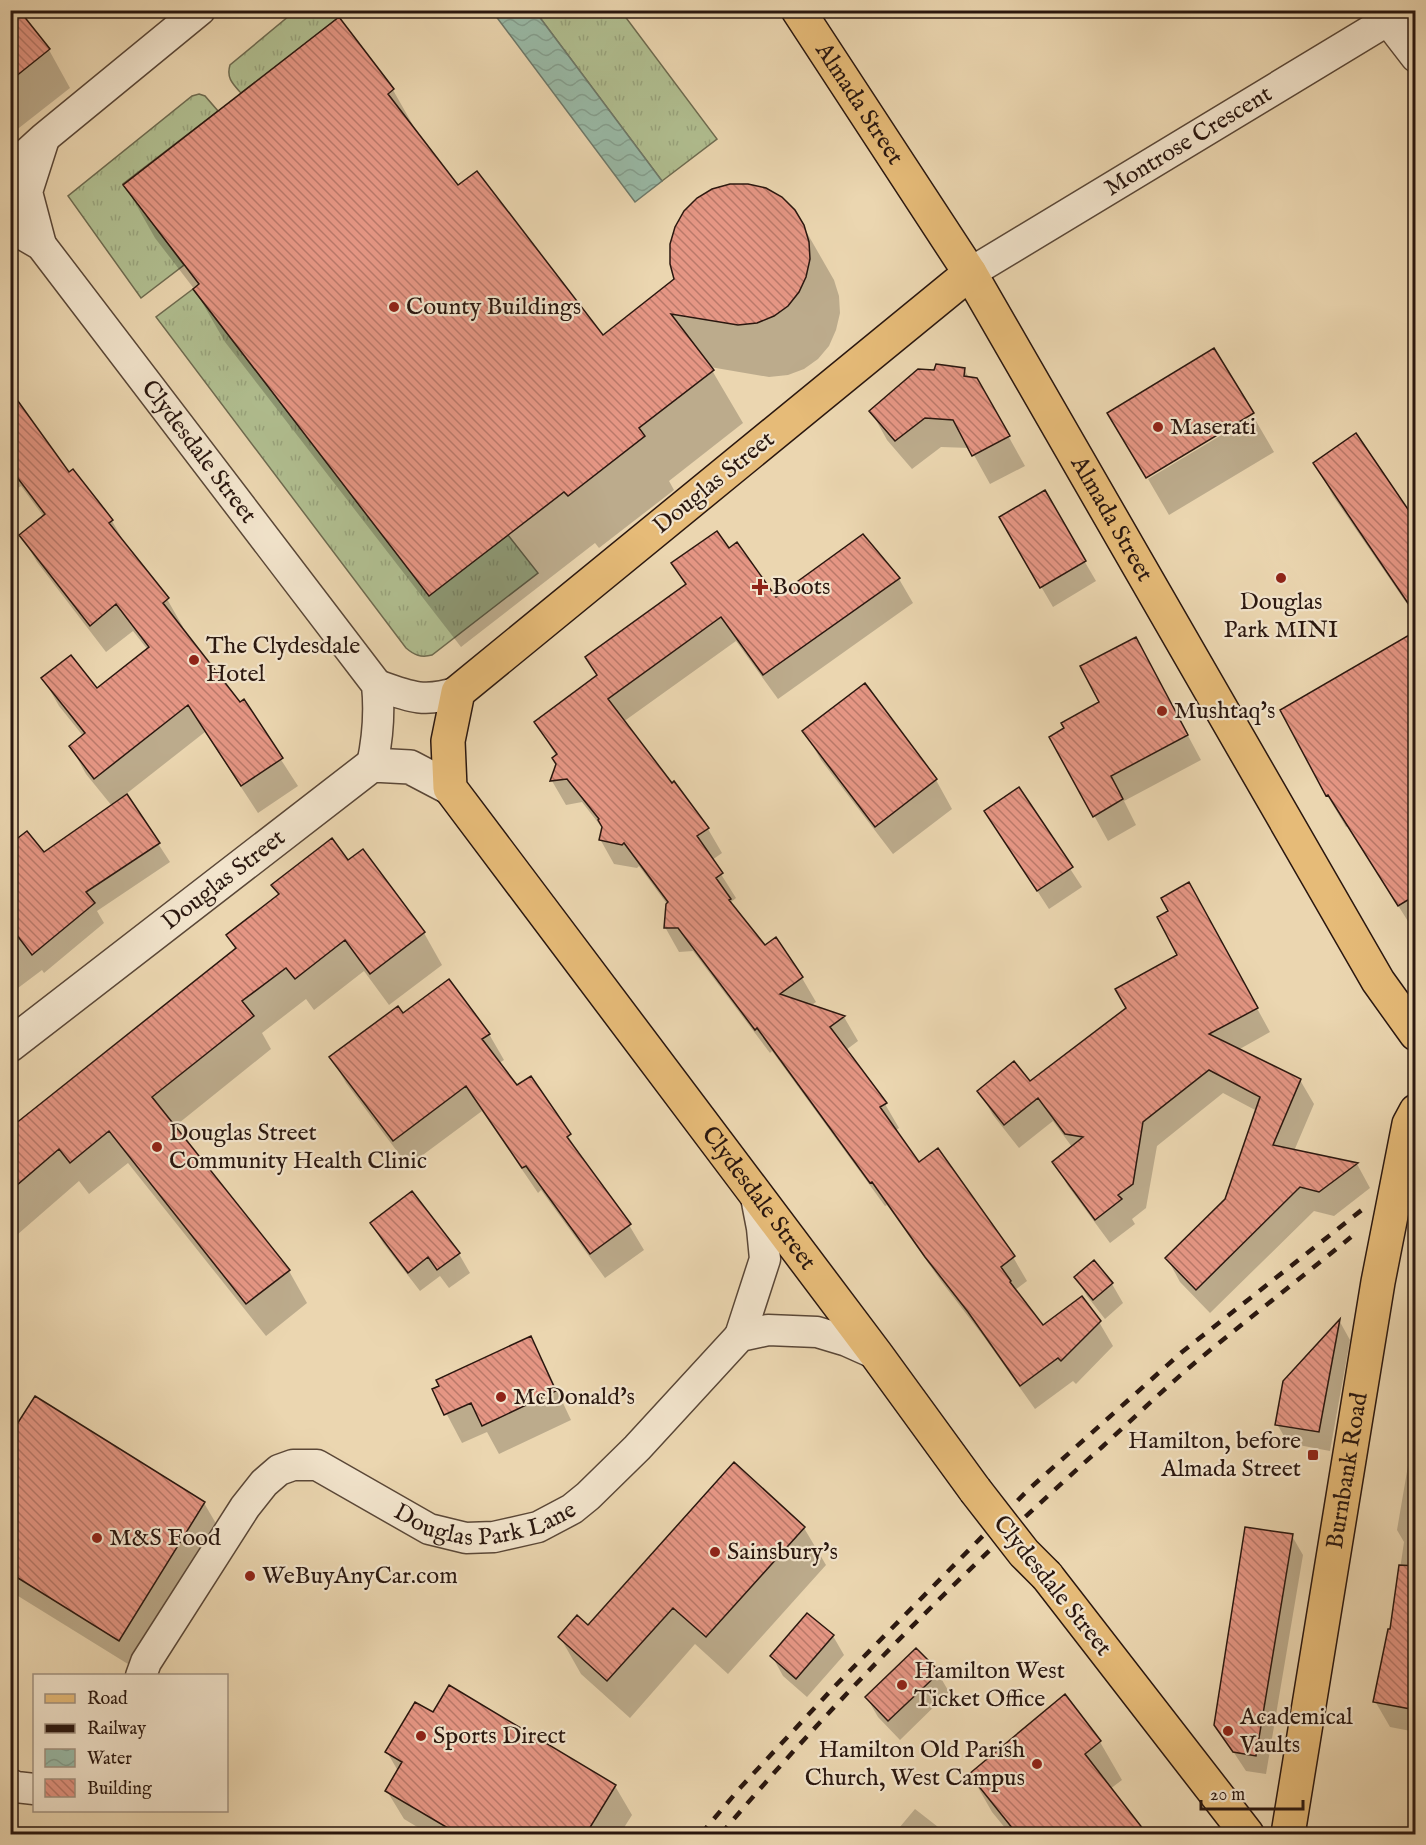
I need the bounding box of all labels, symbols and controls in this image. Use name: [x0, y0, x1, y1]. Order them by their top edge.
street label: Almada Street: [808, 36, 911, 171]
street label: Montrose Crescent: [1099, 79, 1278, 204]
place label: County Buildings: [406, 292, 581, 323]
marker: County Buildings: [387, 300, 401, 314]
street label: Clydesdale Street: [134, 374, 264, 530]
place label: Maserati: [1170, 412, 1256, 443]
marker: Maserati: [1151, 420, 1165, 434]
street label: Douglas Street: [647, 424, 781, 542]
street label: Almada Street: [1063, 450, 1160, 587]
marker: Douglas Park MINI: [1274, 571, 1288, 585]
place label: Boots: [772, 572, 830, 603]
marker: Boots: [753, 580, 767, 594]
place label: Douglas Park MINI: [1224, 587, 1338, 646]
place label: The Clydesdale Hotel: [206, 631, 360, 690]
marker: The Clydesdale Hotel: [187, 653, 201, 667]
place label: Mushtaq's: [1174, 696, 1275, 727]
marker: Mushtaq's: [1155, 704, 1169, 718]
street label: Douglas Street: [156, 822, 292, 937]
place label: Douglas Street Community Health Clinic: [169, 1118, 427, 1177]
street label: Clydesdale Street: [694, 1120, 823, 1276]
marker: Douglas Street Community Health Clinic: [150, 1140, 164, 1154]
place label: McDonald's: [513, 1382, 635, 1413]
marker: McDonald's: [494, 1390, 508, 1404]
street label: Burnbank Road: [1319, 1390, 1375, 1551]
place label: Hamilton, before Almada Street: [1128, 1426, 1301, 1485]
marker: Hamilton, before Almada Street: [1306, 1448, 1320, 1462]
street label: Douglas Park Lane: [389, 1485, 581, 1521]
text: Douglas Park Lane: [388, 1494, 581, 1554]
street label: Clydesdale Street: [986, 1509, 1118, 1663]
place label: M&S Food: [109, 1523, 221, 1554]
marker: M&S Food: [90, 1531, 104, 1545]
place label: Sainsbury's: [727, 1537, 838, 1568]
marker: Sainsbury's: [708, 1545, 722, 1559]
place label: WeBuyAnyCar.com: [262, 1561, 458, 1592]
marker: WeBuyAnyCar.com: [243, 1569, 257, 1583]
place label: Hamilton West Ticket Office: [914, 1656, 1065, 1715]
legend: [33, 1674, 228, 1812]
marker: Hamilton West Ticket Office: [895, 1678, 909, 1692]
text: Road: [87, 1688, 128, 1711]
place label: Academical Vaults: [1239, 1702, 1353, 1761]
text: Railway: [87, 1718, 146, 1741]
place label: Sports Direct: [433, 1721, 566, 1752]
marker: Academical Vaults: [1221, 1724, 1235, 1738]
marker: Sports Direct: [414, 1729, 428, 1743]
place label: Hamilton Old Parish Church, West Campus: [805, 1735, 1025, 1794]
text: Water: [87, 1748, 132, 1771]
marker: Hamilton Old Parish Church, West Campus: [1030, 1757, 1044, 1771]
scale bar: [1201, 1773, 1303, 1811]
text: Building: [87, 1778, 152, 1801]
text: 20 m: [1210, 1784, 1245, 1807]

